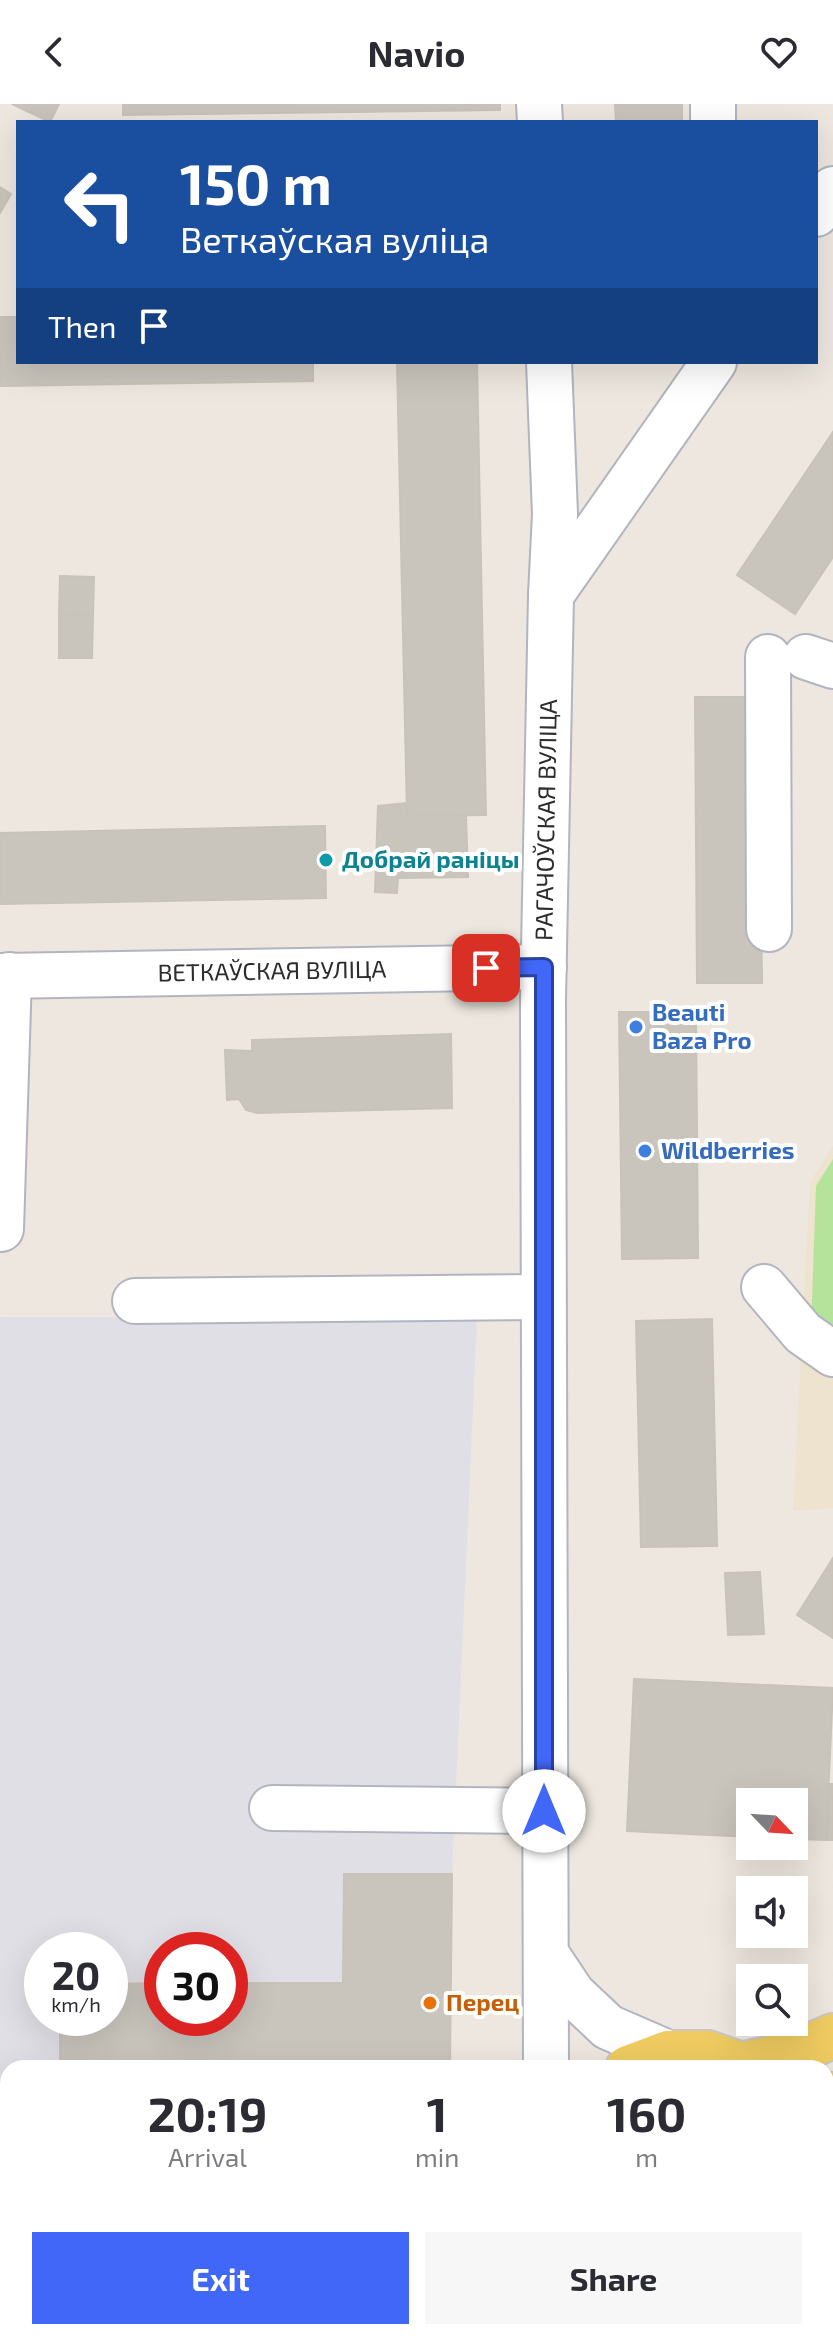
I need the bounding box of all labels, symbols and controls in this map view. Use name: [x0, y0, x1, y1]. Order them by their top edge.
icon: back: [32, 30, 76, 74]
icon: heart: [757, 30, 801, 74]
text: Navio: [368, 31, 465, 74]
text: 150 m: [180, 149, 332, 216]
icon: left: [48, 152, 152, 256]
text: Веткаўская вуліца: [180, 217, 489, 260]
icon: arrive: [132, 304, 176, 348]
text: Then: [48, 308, 116, 344]
street label: РАГАЧОЎСКАЯ ВУЛІЦА: [528, 699, 562, 941]
place label: Добрай раніцы: [342, 844, 520, 873]
marker: Добрай раніцы: [317, 851, 335, 869]
pin: [452, 934, 520, 1002]
icon: arrive: [464, 946, 508, 990]
street label: ВЕТКАЎСКАЯ ВУЛІЦА: [157, 954, 387, 986]
place label: Beauti Baza Pro: [652, 997, 752, 1054]
marker: Beauti Baza Pro: [627, 1018, 645, 1036]
place label: Wildberries: [661, 1135, 794, 1164]
marker: Wildberries: [636, 1142, 654, 1160]
position arrow: [502, 1769, 586, 1853]
north arrow: [736, 1788, 808, 1860]
map controls: [736, 1788, 808, 2036]
button: sound: [736, 1876, 808, 1948]
speed limit sign: 30: [144, 1932, 248, 2036]
text: 20: [52, 1950, 100, 1998]
button: search: [736, 1964, 808, 2036]
place label: Перец: [446, 1987, 519, 2016]
text: km/h: [51, 1992, 101, 2016]
marker: Перец: [421, 1994, 439, 2012]
text: 20:19: [148, 2084, 267, 2142]
text: 1: [427, 2084, 447, 2142]
text: 160: [607, 2084, 686, 2142]
text: Arrival: [168, 2141, 247, 2172]
text: min: [415, 2141, 459, 2172]
text: m: [635, 2141, 658, 2172]
button: Exit: [32, 2232, 409, 2324]
button: Share: [425, 2232, 802, 2324]

